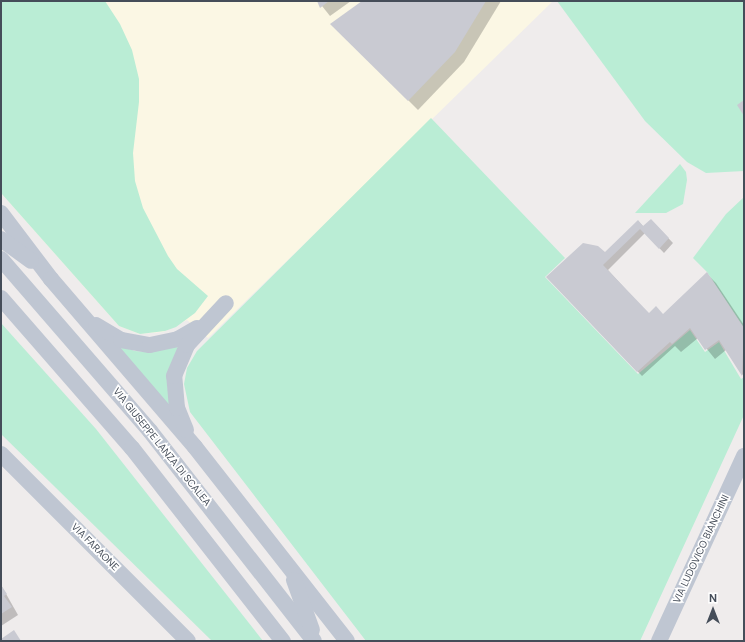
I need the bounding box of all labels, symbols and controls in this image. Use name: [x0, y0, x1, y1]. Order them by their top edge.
street label: VIA GIUSEPPE LANZA DI SCALEA: [111, 385, 213, 509]
street label: VIA LUDOVICO BIANCHINI: [671, 493, 731, 605]
street label: VIA FARAONE: [69, 521, 121, 573]
north arrow: [693, 590, 733, 630]

